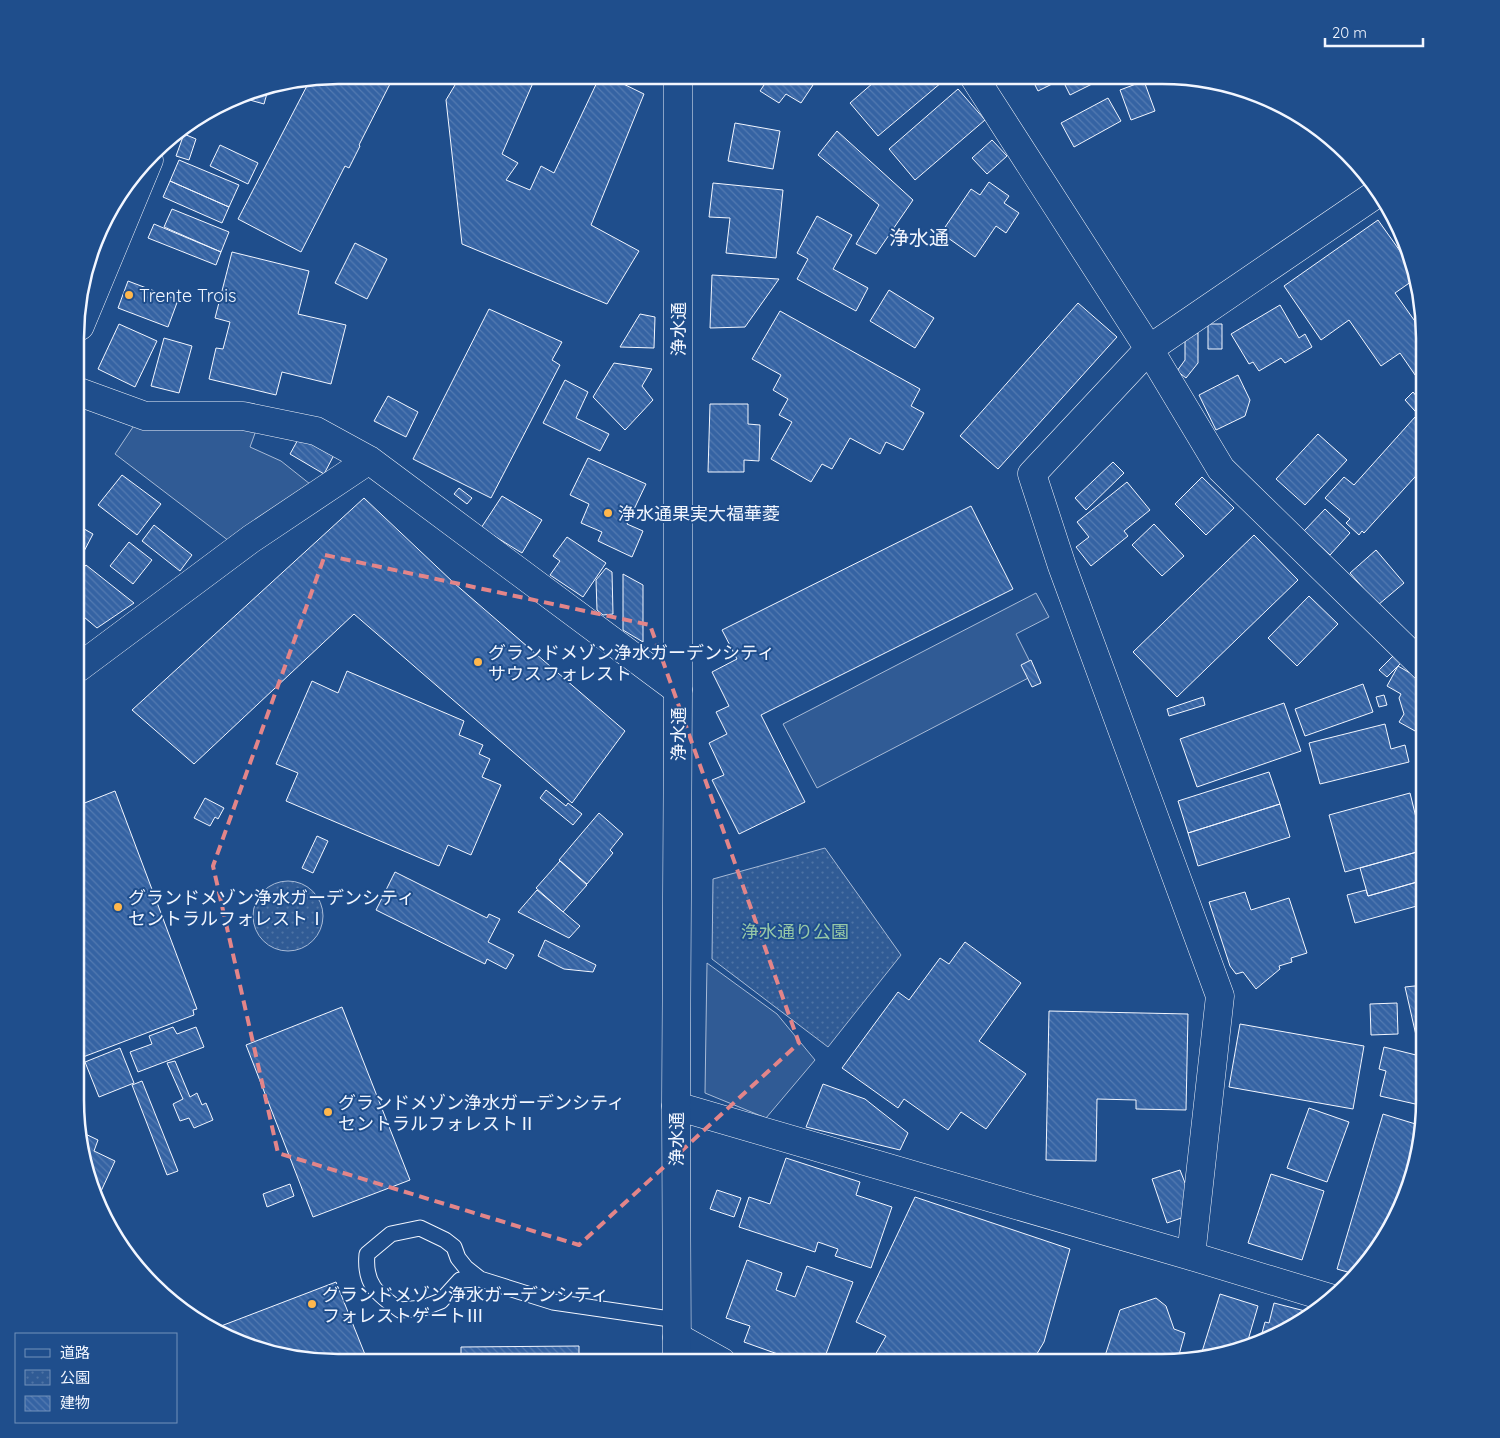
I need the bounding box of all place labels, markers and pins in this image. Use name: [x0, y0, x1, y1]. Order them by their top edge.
place label: Trente Trois: [139, 284, 237, 307]
marker: Trente Trois: [123, 289, 135, 301]
place label: 浄水通果実大福華菱: [618, 502, 780, 525]
marker: 浄水通果実大福華菱: [602, 507, 614, 519]
place label: グランドメゾン浄水ガーデンシティ サウスフォレスト: [488, 641, 775, 685]
marker: グランドメゾン浄水ガーデンシティ サウスフォレスト: [472, 656, 484, 668]
place label: グランドメゾン浄水ガーデンシティ セントラルフォレストⅠ: [128, 886, 415, 930]
marker: グランドメゾン浄水ガーデンシティ セントラルフォレストⅠ: [112, 901, 124, 913]
place label: グランドメゾン浄水ガーデンシティ セントラルフォレストⅡ: [338, 1091, 625, 1135]
marker: グランドメゾン浄水ガーデンシティ セントラルフォレストⅡ: [322, 1106, 334, 1118]
place label: グランドメゾン浄水ガーデンシティ フォレストゲートⅢ: [322, 1283, 609, 1327]
marker: グランドメゾン浄水ガーデンシティ フォレストゲートⅢ: [306, 1298, 318, 1310]

